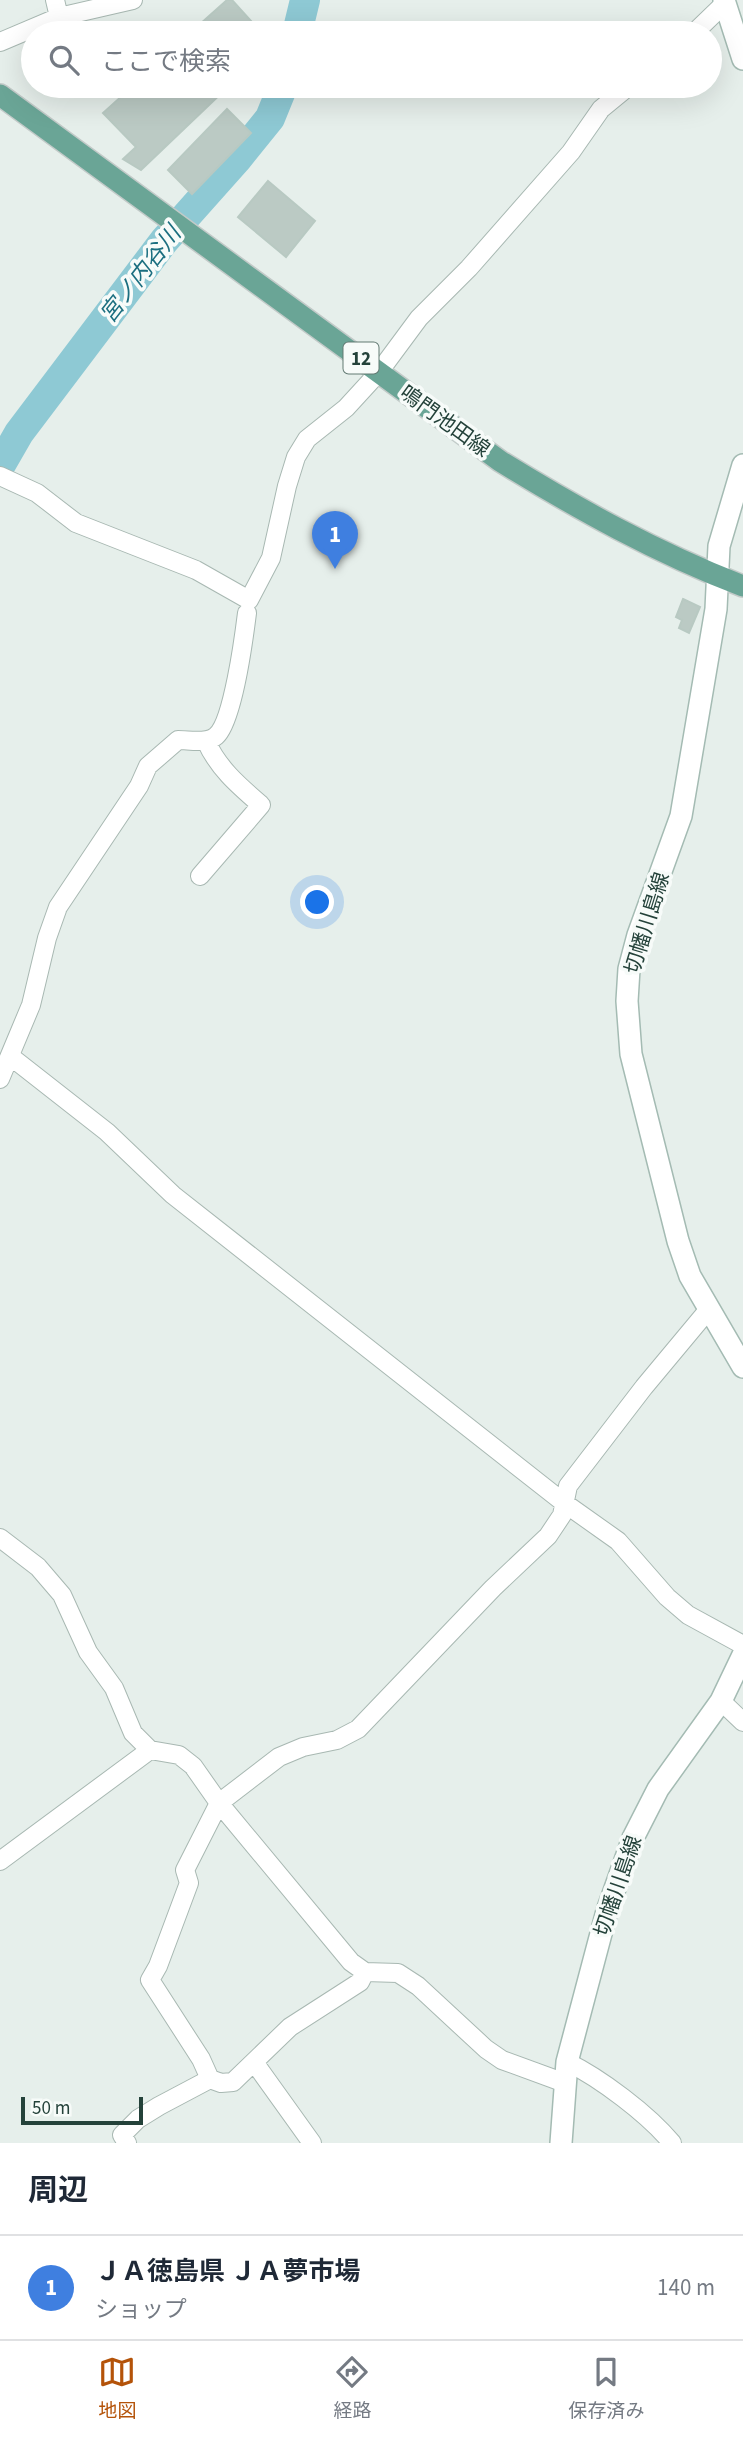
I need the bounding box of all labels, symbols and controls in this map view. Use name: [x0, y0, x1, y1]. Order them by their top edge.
search box: [21, 21, 722, 98]
icon: search: [45, 41, 83, 79]
text: ここで検索: [101, 43, 231, 80]
water label: 宮ノ内谷川: [92, 216, 191, 330]
road number: 12: [344, 342, 378, 374]
street label: 鳴門池田線: [394, 378, 496, 464]
pin: 1: [312, 511, 358, 569]
street label: 切幡川島線: [617, 868, 677, 978]
your location: [300, 885, 334, 919]
street label: 切幡川島線: [587, 1831, 649, 1941]
scale bar: [21, 2094, 144, 2126]
text: 50 m: [32, 2095, 70, 2122]
text: 周辺: [28, 2169, 88, 2212]
text: ＪＡ徳島県 ＪＡ夢市場: [95, 2253, 360, 2290]
text: 1: [45, 2271, 57, 2304]
text: 140 m: [657, 2271, 715, 2304]
text: ショップ: [95, 2293, 187, 2326]
tab: 地図: [98, 2353, 137, 2425]
tab: 経路: [333, 2353, 372, 2425]
tab: 保存済み: [568, 2353, 645, 2425]

